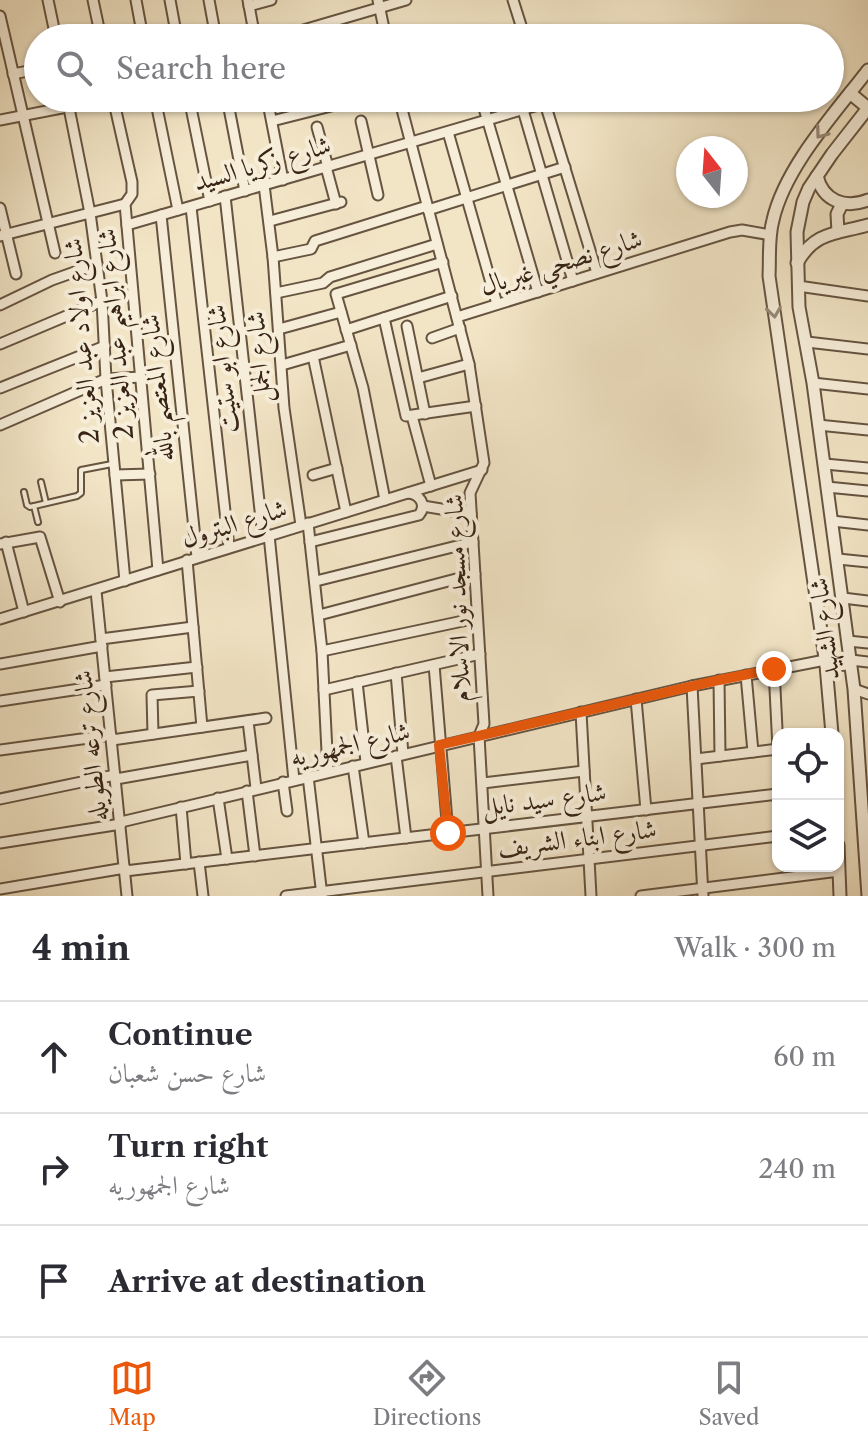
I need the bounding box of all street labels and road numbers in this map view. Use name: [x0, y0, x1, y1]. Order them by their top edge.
street label: شارع زكريا السيد: [190, 128, 336, 204]
street label: شارع نصحي غبريال: [476, 222, 649, 310]
street label: شارع ابراهيم عبد العزيز 2: [90, 226, 150, 441]
street label: شارع اولاد عبد العزيز 2: [56, 236, 112, 445]
street label: شارع ابو ستيت: [199, 303, 251, 435]
street label: شارع الجمل: [239, 310, 283, 404]
street label: شارع المعتصم بالله: [129, 312, 191, 464]
street label: شارع البترول: [177, 492, 293, 560]
street label: شارع مسجد نور الاسلام: [437, 493, 484, 703]
street label: شارع الشهيد: [802, 575, 852, 682]
street label: شارع ترعه الطويله: [66, 668, 120, 823]
street label: شارع الجمهوريه: [287, 715, 414, 779]
street label: شارع سيد نايل: [480, 776, 609, 828]
street label: شارع ابناء الشريف: [496, 812, 659, 870]

